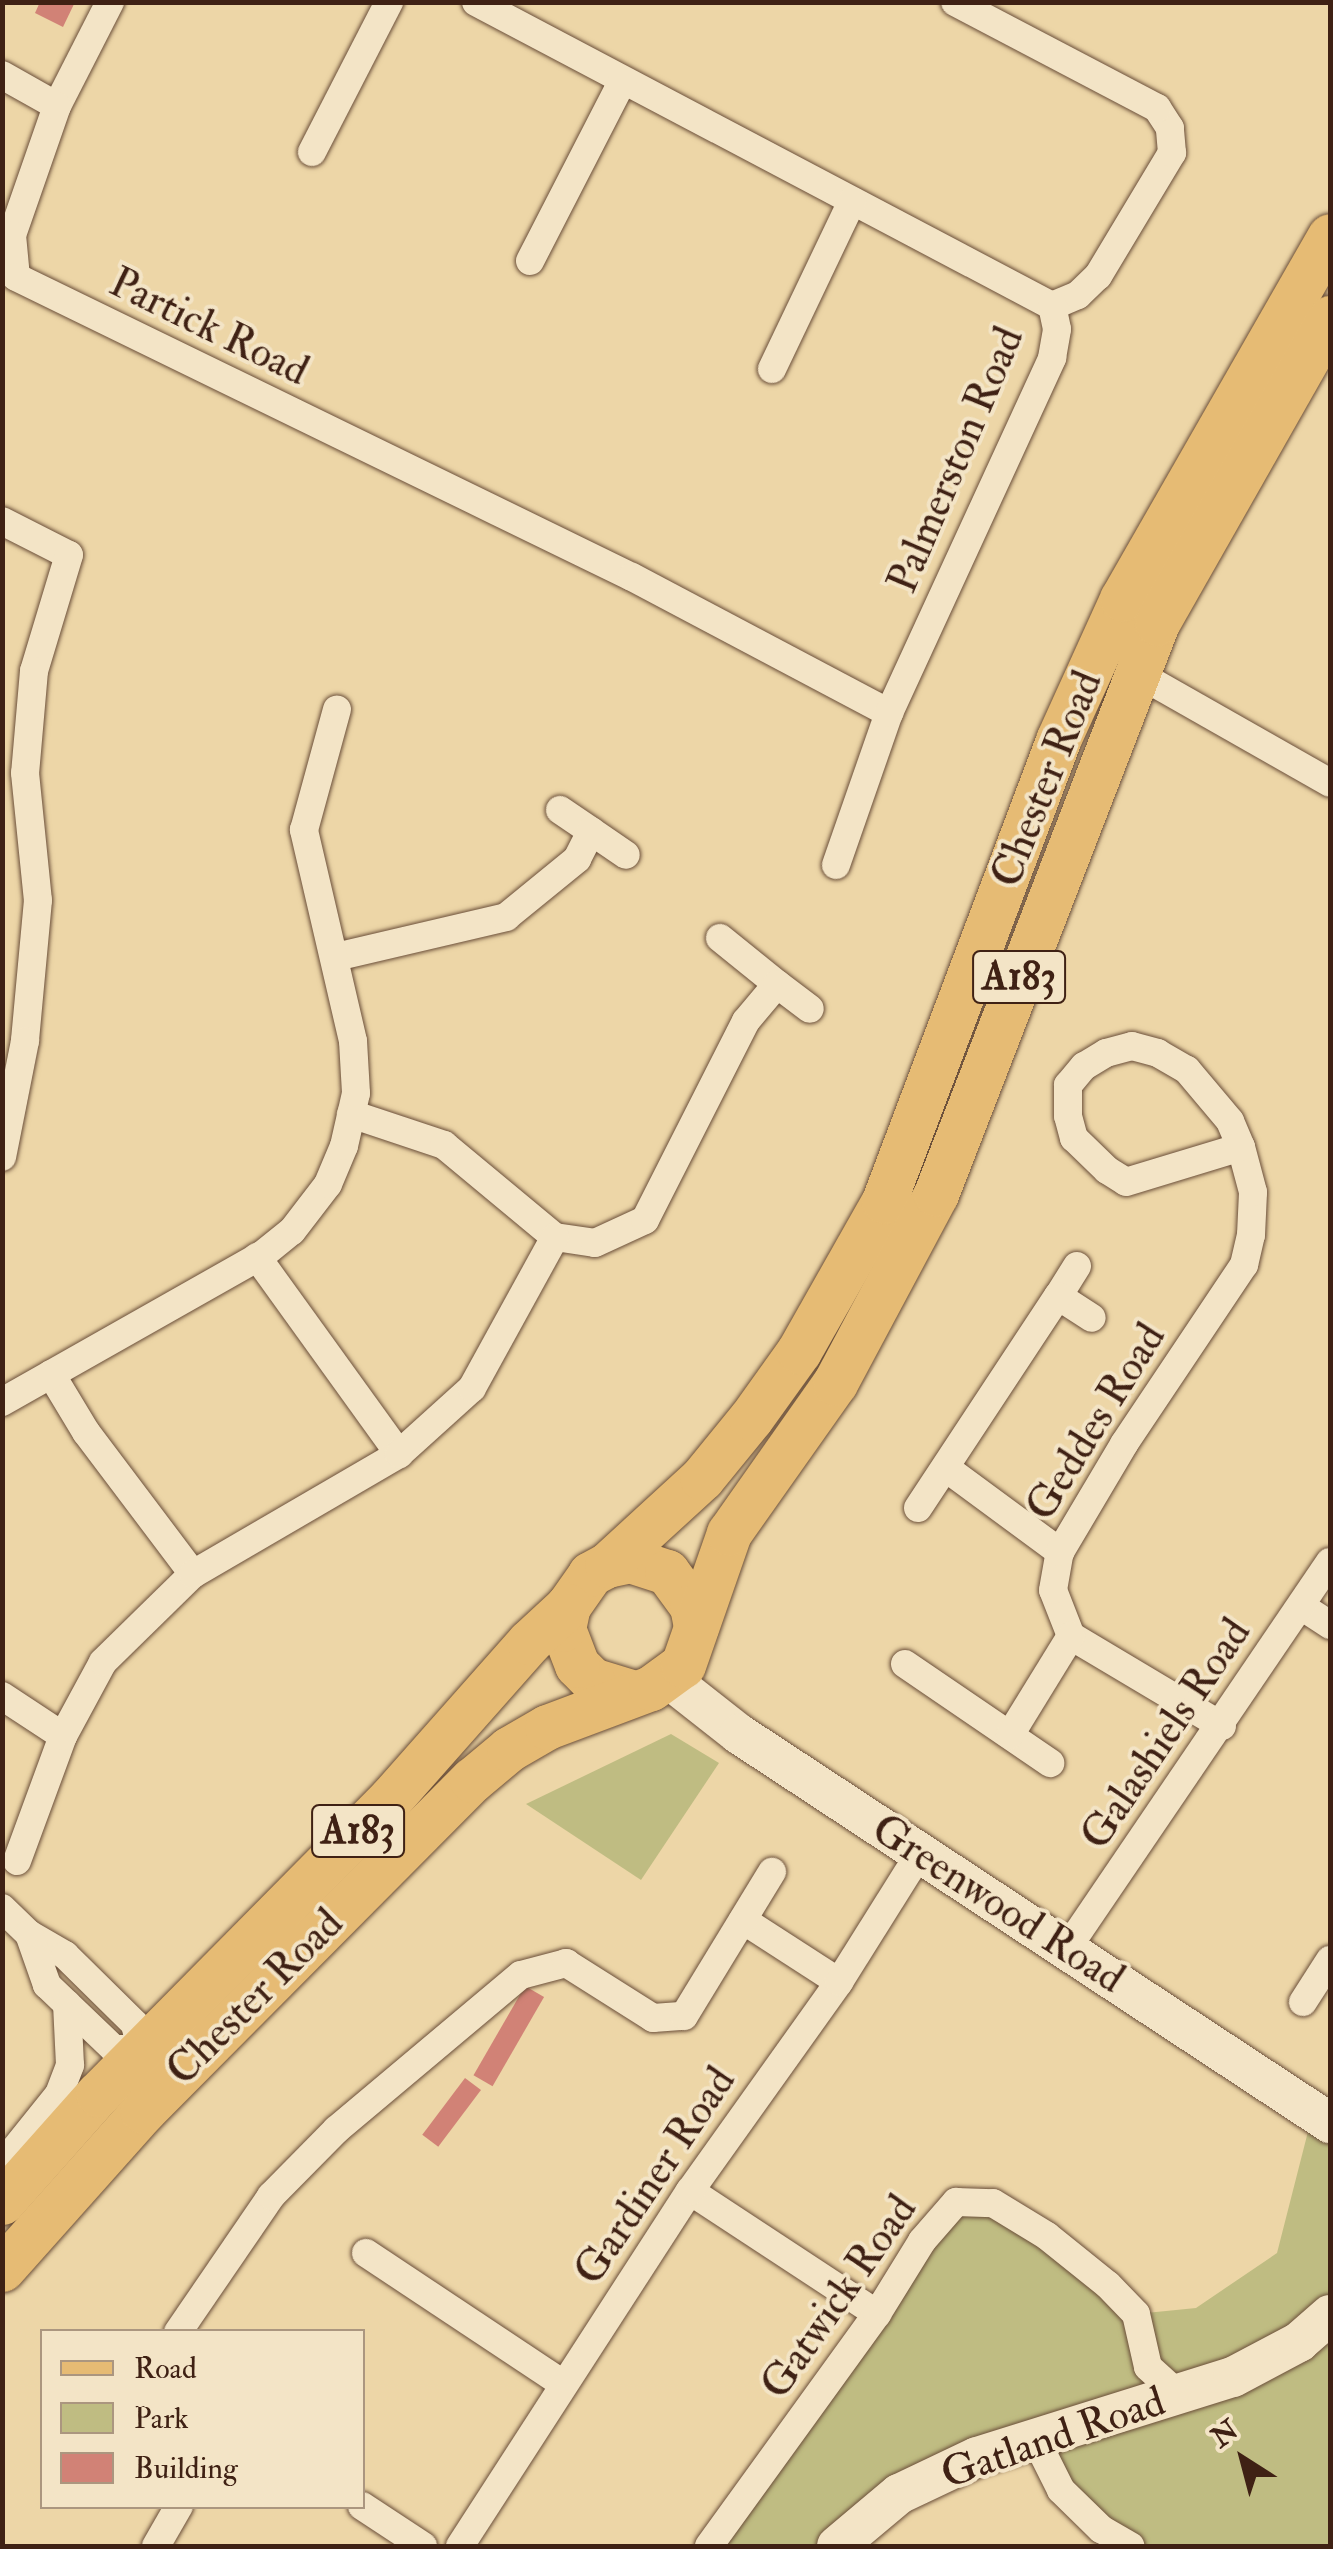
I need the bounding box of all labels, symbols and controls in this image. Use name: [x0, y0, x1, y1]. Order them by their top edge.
street label: Partick Road: [101, 257, 317, 397]
street label: Palmerston Road: [877, 320, 1035, 600]
street label: Chester Road: [981, 664, 1113, 894]
road number: A183: [972, 942, 1066, 1012]
street label: Geddes Road: [1016, 1314, 1176, 1530]
street label: Galashiels Road: [1070, 1609, 1262, 1859]
road number: A183: [310, 1796, 406, 1866]
street label: Greenwood Road: [862, 1804, 1134, 2004]
street label: Chester Road: [157, 1899, 353, 2095]
street label: Gardiner Road: [564, 2058, 746, 2294]
street label: Gatwick Road: [750, 2186, 928, 2408]
legend: [40, 2329, 365, 2509]
text: Road: [134, 2350, 197, 2387]
street label: Gatland Road: [935, 2376, 1171, 2500]
text: Park: [134, 2400, 189, 2437]
north arrow: [1193, 2409, 1293, 2509]
text: N: [1205, 2413, 1245, 2456]
text: Building: [134, 2450, 238, 2487]

